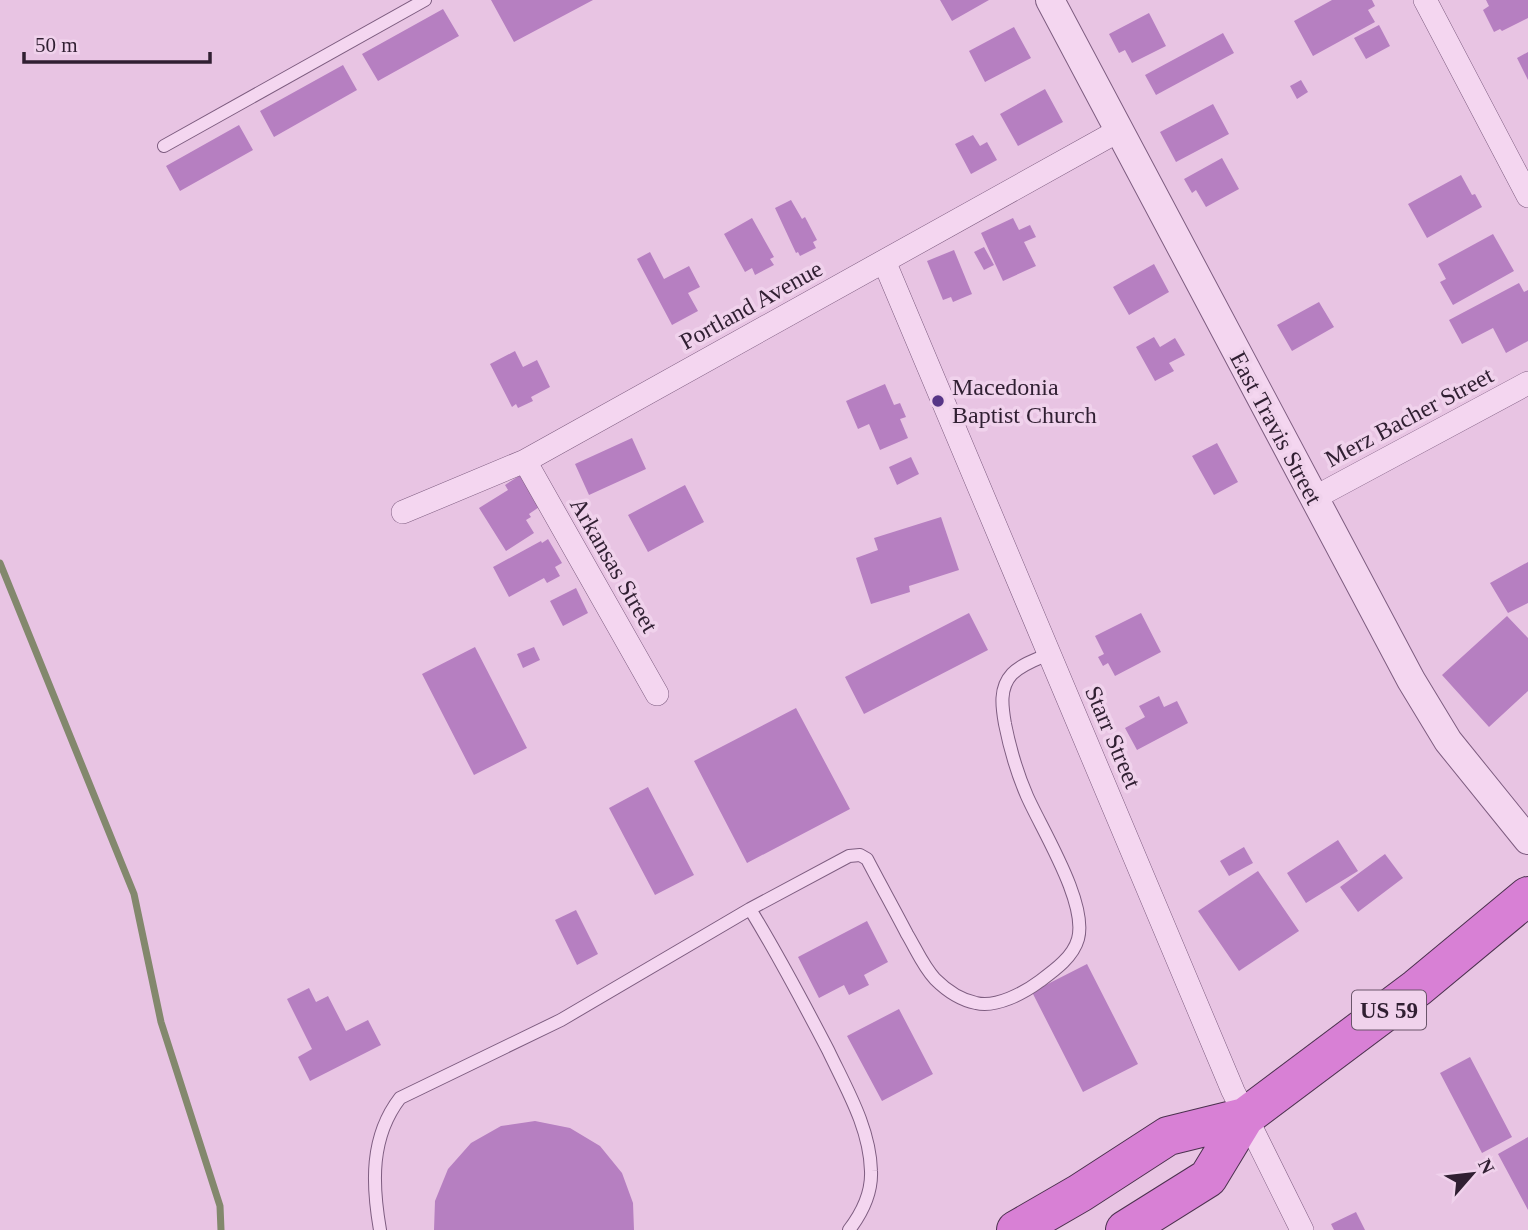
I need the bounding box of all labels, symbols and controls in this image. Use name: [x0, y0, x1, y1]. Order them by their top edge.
scale bar: [24, 21, 210, 65]
text: 50 m: [35, 33, 78, 57]
street label: Portland Avenue: [675, 255, 827, 355]
street label: East Travis Street: [1225, 347, 1327, 509]
street label: Merz Bacher Street: [1321, 362, 1498, 472]
place label: Macedonia Baptist Church: [952, 374, 1097, 428]
marker: Macedonia Baptist Church: [930, 393, 946, 409]
street label: Arkansas Street: [565, 493, 663, 637]
street label: Starr Street: [1080, 682, 1146, 792]
road number: US 59: [1352, 990, 1426, 1030]
north arrow: [1437, 1139, 1507, 1209]
text: N: [1474, 1155, 1499, 1177]

